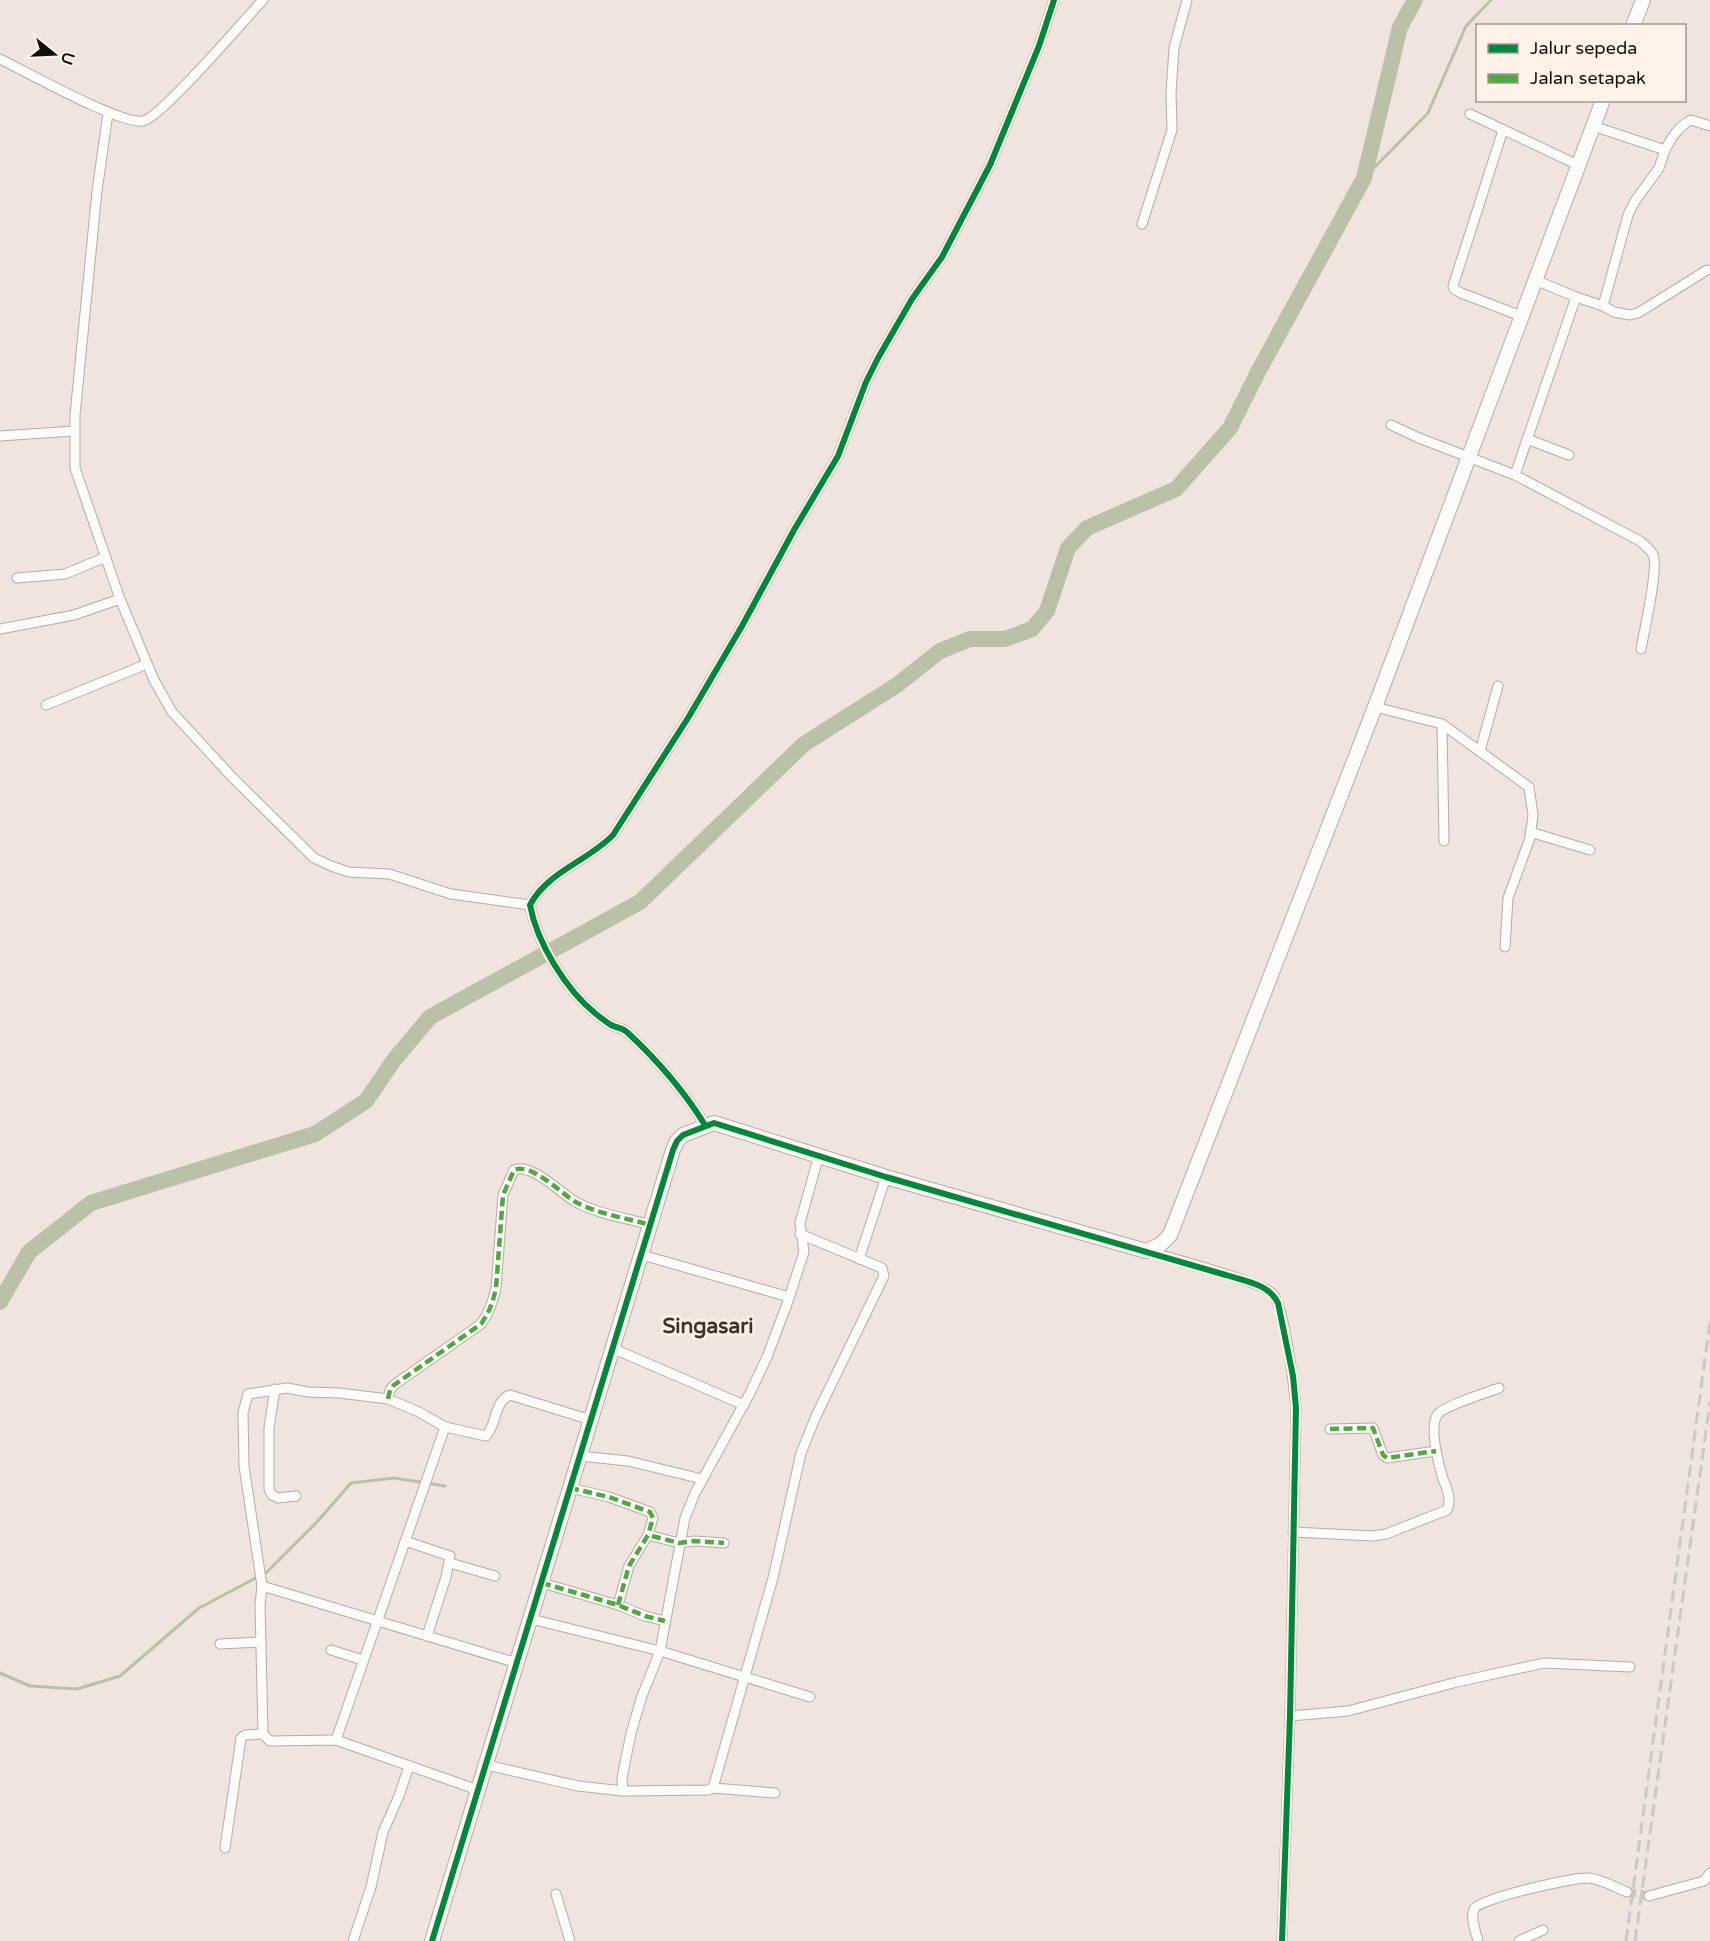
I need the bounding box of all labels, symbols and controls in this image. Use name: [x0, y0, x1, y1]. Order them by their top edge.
north arrow: [24, 24, 84, 84]
legend: [1476, 24, 1686, 102]
text: Jalur sepeda: [1530, 37, 1637, 59]
text: U: [56, 49, 79, 67]
text: Jalan setapak: [1530, 67, 1646, 89]
district label: Singasari: [663, 1314, 753, 1339]

